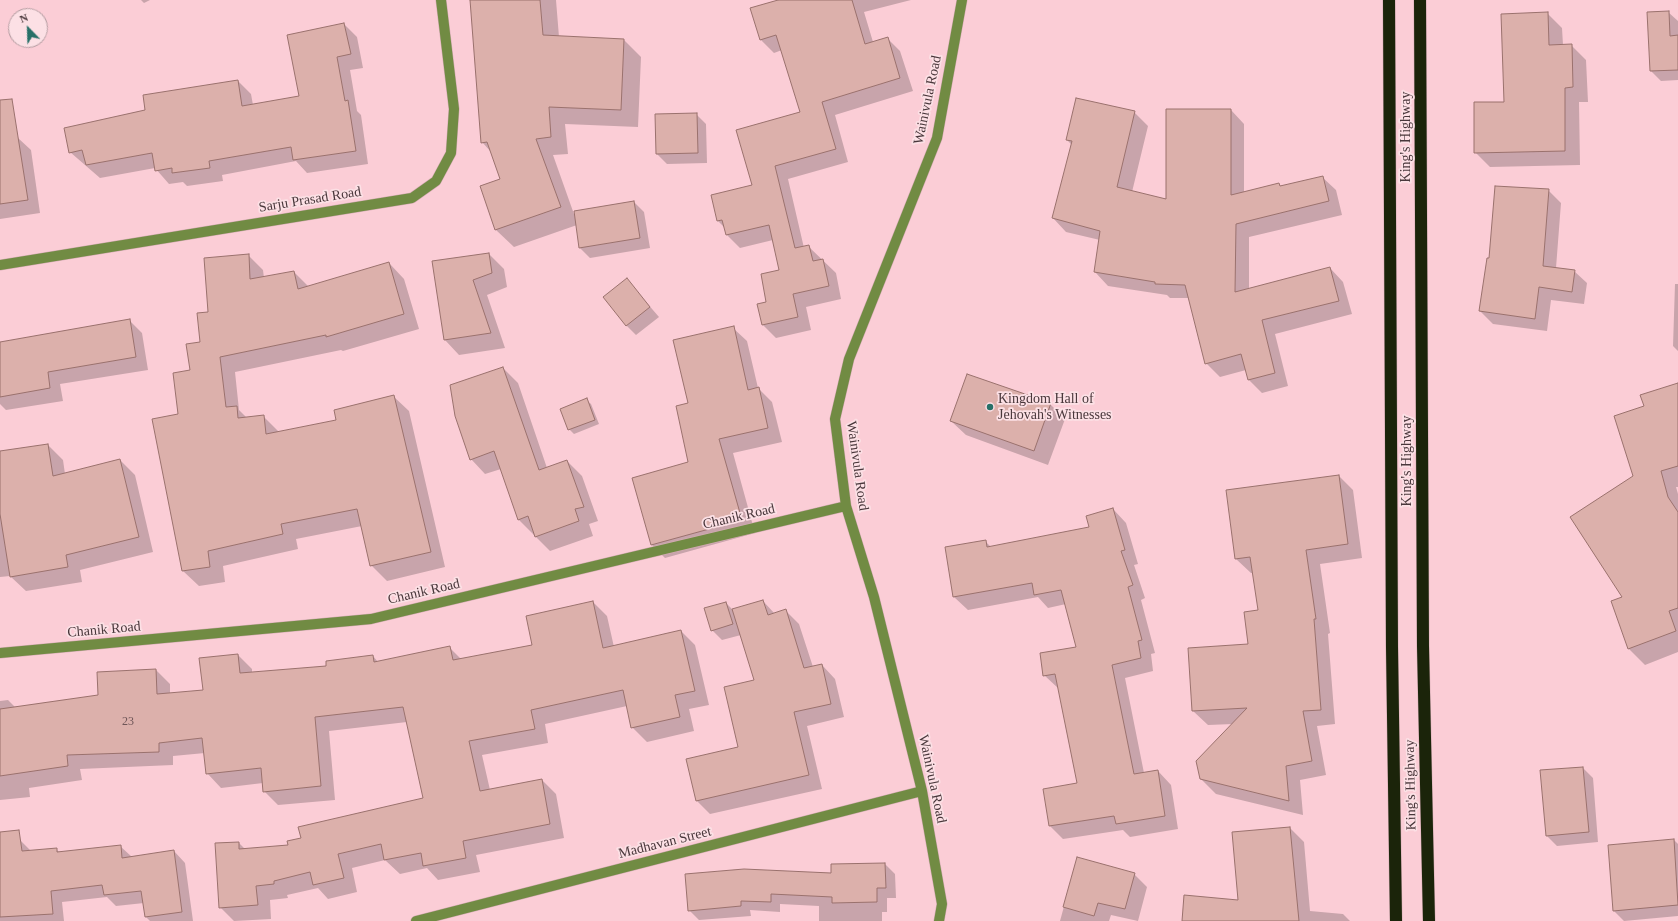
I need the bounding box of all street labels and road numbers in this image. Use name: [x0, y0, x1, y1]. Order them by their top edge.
street label: Wainivula Road: [910, 54, 946, 146]
street label: King's Highway: [1398, 92, 1414, 182]
street label: Sarju Prasad Road: [258, 184, 362, 216]
street label: King's Highway: [1399, 416, 1415, 506]
street label: Wainivula Road: [842, 420, 872, 512]
street label: Chanik Road: [701, 501, 777, 533]
street label: Chanik Road: [386, 576, 462, 608]
street label: Chanik Road: [67, 618, 141, 642]
street label: Wainivula Road: [914, 733, 950, 825]
street label: King's Highway: [1402, 739, 1420, 831]
street label: Madhavan Street: [617, 823, 713, 863]

